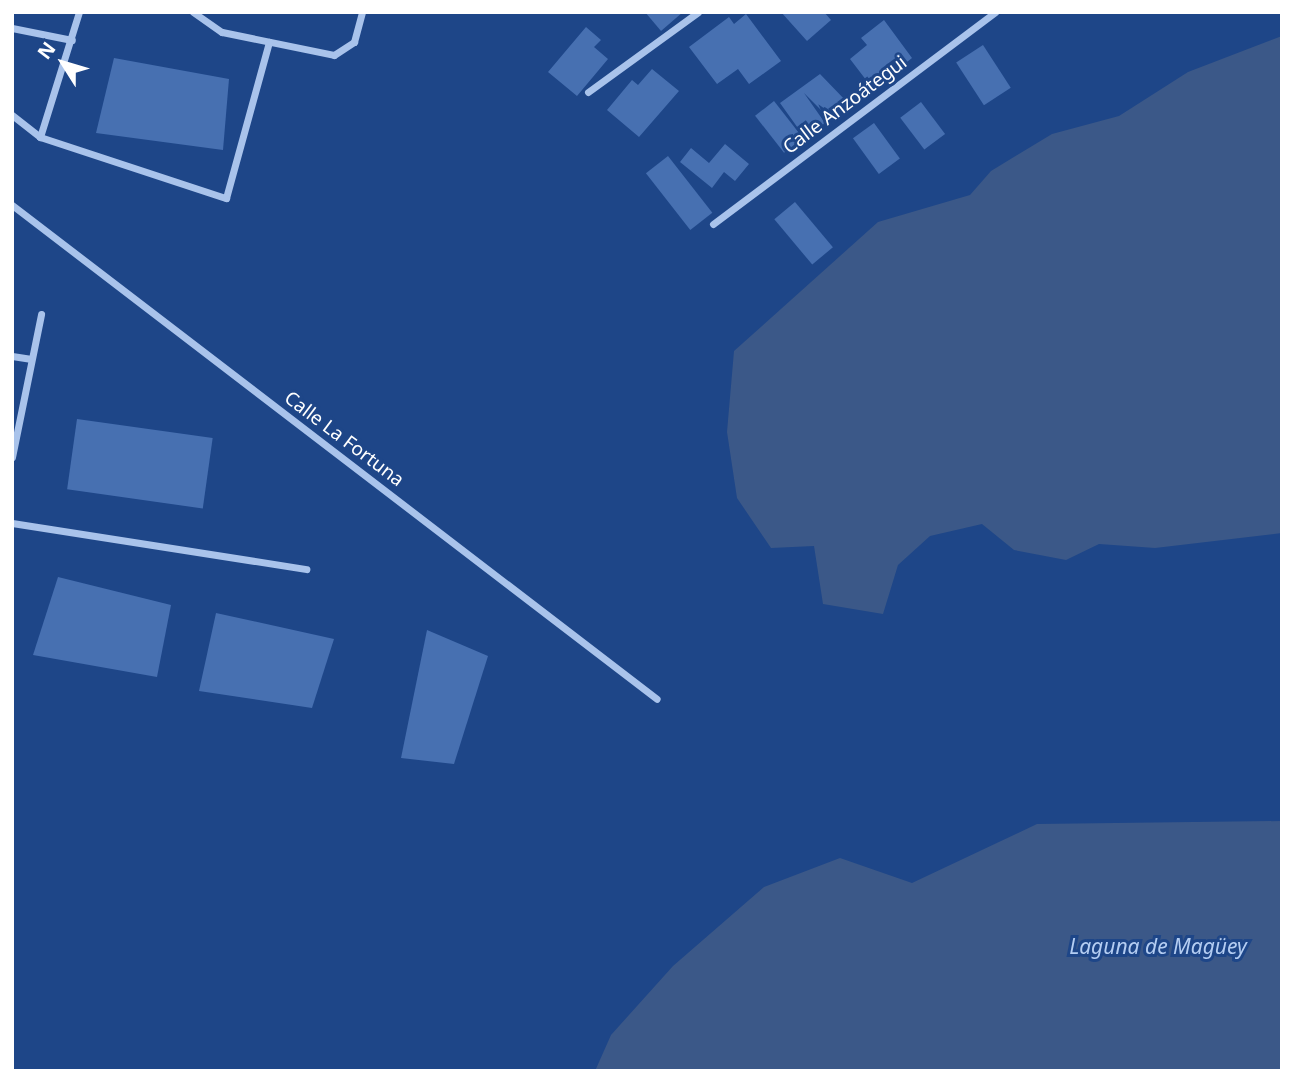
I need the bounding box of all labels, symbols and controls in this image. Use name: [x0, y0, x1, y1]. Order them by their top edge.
north arrow: [28, 28, 98, 98]
text: N: [31, 36, 61, 64]
street label: Calle Anzoátegui: [779, 51, 911, 159]
street label: Calle La Fortuna: [280, 387, 408, 491]
water label: Laguna de Magüey: [1069, 933, 1247, 959]

